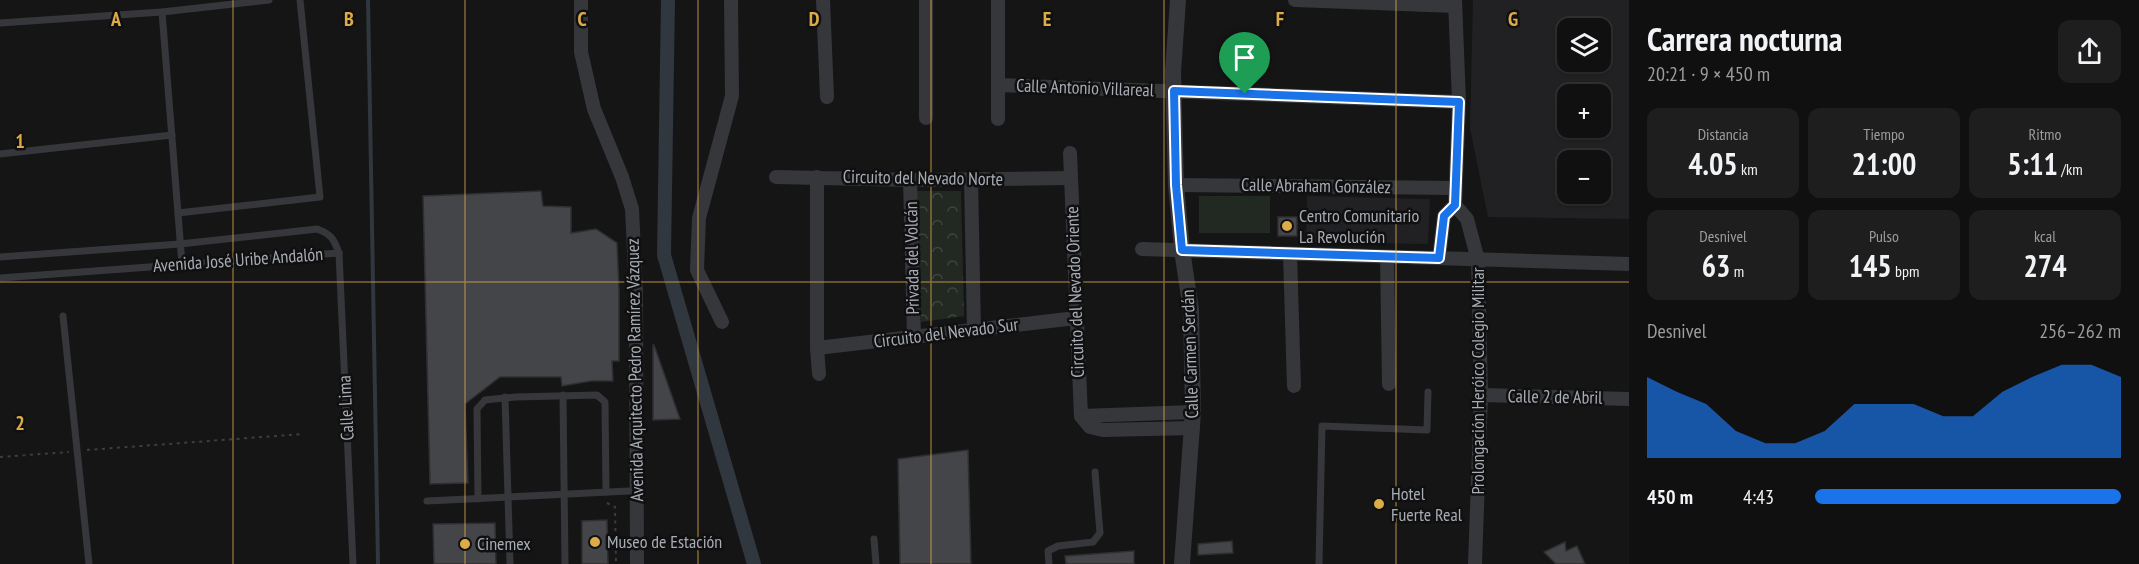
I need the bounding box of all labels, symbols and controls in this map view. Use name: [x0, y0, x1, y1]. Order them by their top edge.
text: A: [110, 6, 122, 32]
text: B: [344, 6, 354, 32]
text: C: [577, 6, 587, 32]
text: D: [809, 6, 820, 32]
text: E: [1043, 6, 1051, 32]
text: F: [1276, 6, 1284, 32]
text: G: [1508, 6, 1518, 32]
text: Carrera nocturna: [1647, 17, 1842, 60]
map controls: [1557, 18, 1611, 204]
button: layers: [1557, 18, 1611, 72]
button: share: [2058, 20, 2121, 83]
pin: [1219, 32, 1270, 94]
icon: arrive: [1228, 41, 1261, 74]
text: 20:21 · 9 × 450 m: [1647, 61, 1770, 87]
street label: Calle Antonio Villareal: [1016, 74, 1155, 101]
button: +: [1557, 84, 1611, 138]
text: Distancia: [1698, 124, 1748, 144]
text: Tiempo: [1863, 124, 1905, 144]
text: Ritmo: [2029, 124, 2061, 144]
text: 1: [15, 128, 25, 154]
text: 4.05: [1688, 144, 1738, 183]
text: 21:00: [1852, 144, 1916, 183]
text: 5:11: [2007, 144, 2058, 183]
button: −: [1557, 150, 1611, 204]
text: km: [1738, 159, 1758, 179]
text: /km: [2058, 159, 2083, 179]
street label: Circuito del Nevado Norte: [843, 165, 1003, 190]
street label: Calle Abraham González: [1241, 173, 1391, 198]
street label: Privada del Volcán: [899, 201, 924, 315]
place label: Centro Comunitario La Revolución: [1299, 204, 1419, 248]
street label: Circuito del Nevado Oriente: [1060, 206, 1089, 378]
marker: Centro Comunitario La Revolución: [1280, 219, 1294, 233]
text: Desnivel: [1699, 226, 1747, 246]
text: Pulso: [1869, 226, 1899, 246]
text: kcal: [2034, 226, 2056, 246]
street label: Avenida Arquitecto Pedro Ramírez Vázquez: [621, 238, 648, 502]
street label: Avenida José Uribe Andalón: [152, 242, 324, 277]
text: 63: [1702, 246, 1730, 285]
text: 145: [1849, 246, 1892, 285]
text: 274: [2023, 246, 2067, 285]
text: m: [1730, 261, 1744, 281]
text: bpm: [1892, 261, 1919, 281]
street label: Prolongación Heróico Colegio Militar: [1466, 267, 1489, 495]
street label: Calle Carmen Serdán: [1176, 289, 1203, 419]
street label: Circuito del Nevado Sur: [872, 312, 1020, 353]
text: Desnivel: [1647, 318, 1706, 344]
text: 256–262 m: [2039, 318, 2121, 344]
street label: Calle Lima: [332, 375, 359, 441]
street label: Calle 2 de Abril: [1507, 384, 1603, 409]
text: 2: [15, 410, 25, 436]
place label: Hotel Fuerte Real: [1391, 482, 1463, 526]
text: 450 m: [1647, 484, 1693, 510]
text: 4:43: [1743, 484, 1774, 510]
marker: Hotel Fuerte Real: [1372, 497, 1386, 511]
place label: Museo de Estación: [607, 530, 722, 553]
place label: Cinemex: [477, 532, 531, 555]
marker: Museo de Estación: [588, 535, 602, 549]
marker: Cinemex: [458, 537, 472, 551]

